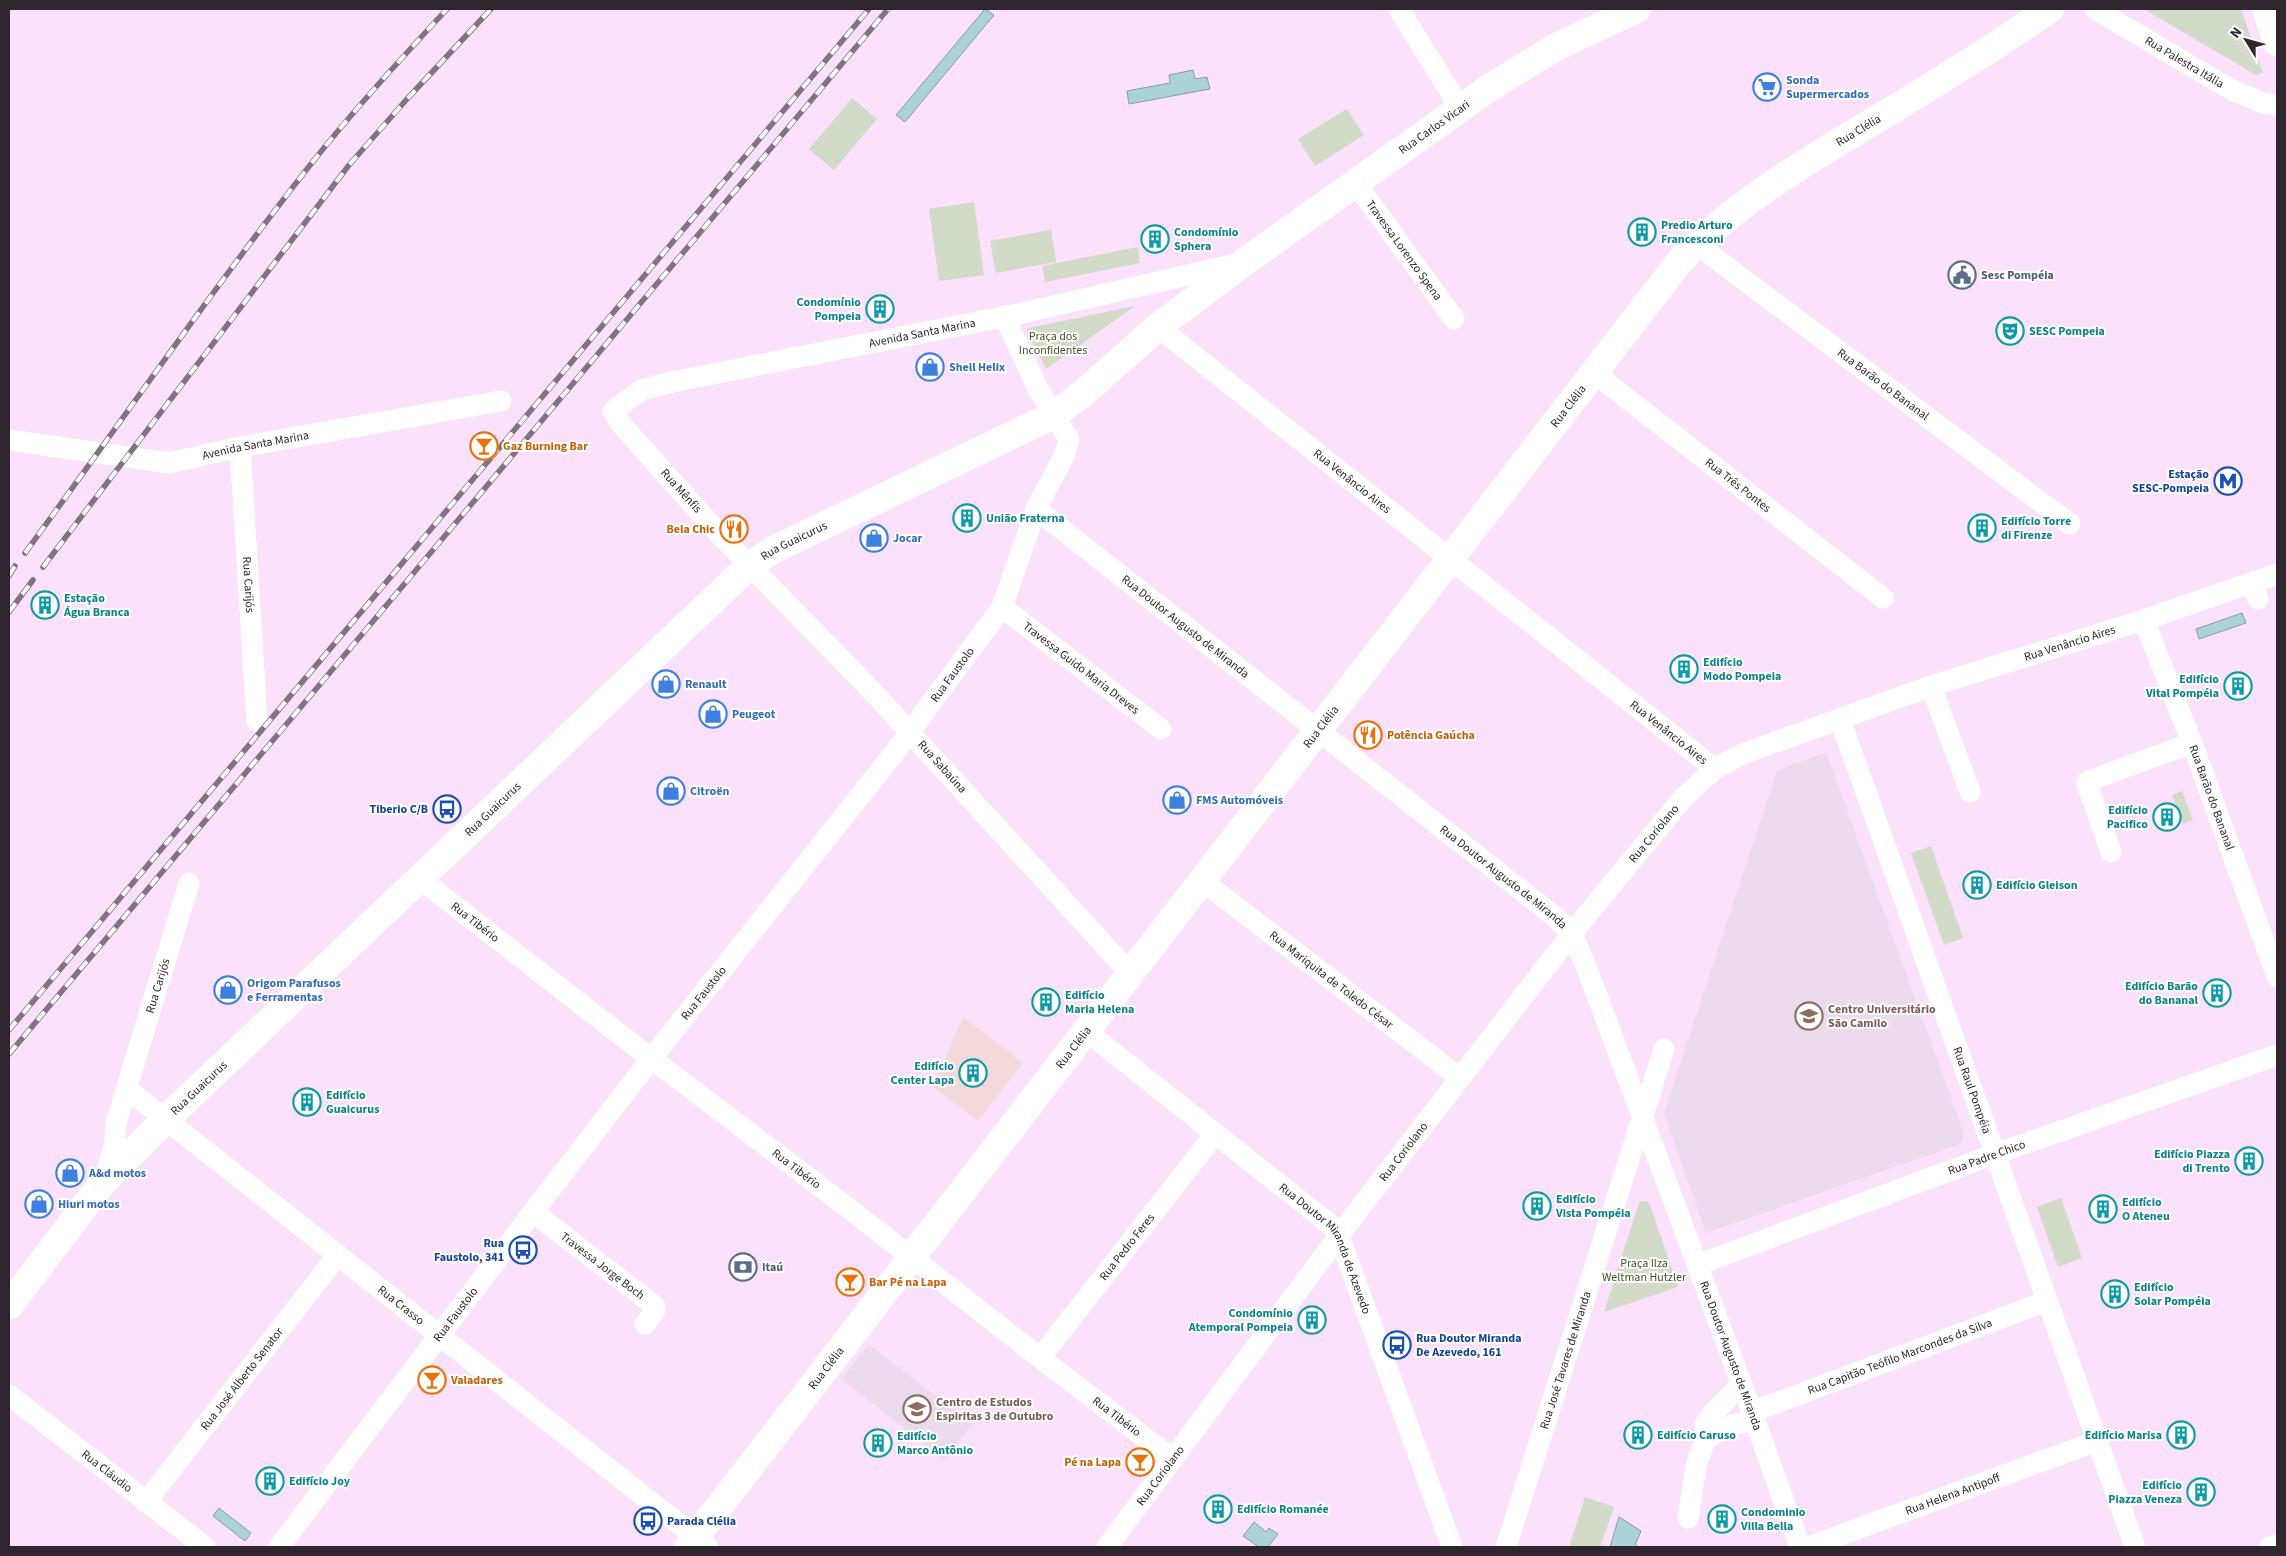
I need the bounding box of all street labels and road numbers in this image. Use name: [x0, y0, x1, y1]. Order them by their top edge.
street label: Rua Palestra Itália: [2142, 32, 2227, 92]
street label: Rua Carlos Vicari: [1395, 96, 1473, 158]
street label: Rua Clélia: [1833, 110, 1884, 150]
street label: Travessa Lorenzo Spena: [1362, 196, 1446, 304]
street label: Avenida Santa Marina: [867, 314, 977, 352]
street label: Rua Barão do Bananal: [1834, 344, 1933, 424]
street label: Rua Clélia: [1546, 381, 1590, 431]
street label: Avenida Santa Marina: [200, 427, 310, 464]
street label: Rua Venâncio Aires: [1310, 445, 1395, 517]
street label: Rua Três Pontes: [1701, 454, 1775, 516]
street label: Rua Mênfis: [656, 465, 706, 517]
street label: Rua Guaicurus: [757, 517, 830, 564]
street label: Rua Carijós: [238, 556, 259, 613]
street label: Rua Doutor Augusto de Miranda: [1118, 571, 1253, 682]
street label: Travessa Guido Maria Dreves: [1020, 618, 1143, 718]
street label: Rua Venâncio Aires: [2022, 621, 2117, 665]
street label: Rua Faustolo: [926, 643, 978, 706]
street label: Rua Venâncio Aires: [1626, 696, 1711, 768]
street label: Rua Clélia: [1299, 702, 1343, 752]
street label: Rua Sabaúna: [914, 737, 970, 797]
street label: Rua Barão do Bananal: [2185, 742, 2239, 852]
street label: Rua Guaicurus: [461, 778, 525, 840]
street label: Rua Coriolano: [1625, 801, 1683, 866]
street label: Rua Doutor Augusto de Miranda: [1436, 821, 1571, 933]
street label: Rua Tibério: [447, 898, 503, 946]
street label: Rua Mariquita de Toledo César: [1266, 927, 1398, 1033]
street label: Rua Carijós: [141, 956, 174, 1015]
street label: Rua Faustolo: [677, 962, 730, 1024]
street label: Rua Clélia: [1051, 1022, 1095, 1072]
street label: Rua Raul Pompéia: [1949, 1044, 1996, 1136]
street label: Rua Guaicurus: [167, 1057, 231, 1119]
street label: Rua Coriolano: [1375, 1118, 1432, 1185]
street label: Rua Padre Chico: [1945, 1135, 2028, 1179]
street label: Rua Tibério: [768, 1144, 825, 1193]
street label: Rua Doutor Miranda de Azevedo: [1276, 1179, 1375, 1316]
street label: Rua Pedro Feres: [1095, 1210, 1158, 1284]
street label: Travessa Jorge Boch: [557, 1228, 648, 1304]
street label: Rua Doutor Augusto de Miranda: [1695, 1278, 1766, 1433]
street label: Rua Crasso: [374, 1281, 428, 1329]
street label: Rua Faustolo: [429, 1283, 482, 1345]
street label: Rua José Tavares de Miranda: [1535, 1289, 1595, 1431]
street label: Rua Capitão Teófilo Marcondes da Silva: [1805, 1314, 1995, 1399]
street label: Rua José Alberto Senator: [196, 1323, 288, 1434]
street label: Rua Clélia: [804, 1343, 848, 1393]
street label: Rua Tibério: [1089, 1392, 1145, 1441]
street label: Rua Coriolano: [1132, 1442, 1188, 1509]
street label: Rua Cláudio: [78, 1446, 136, 1496]
street label: Rua Helena Antipoff: [1903, 1468, 2003, 1519]

